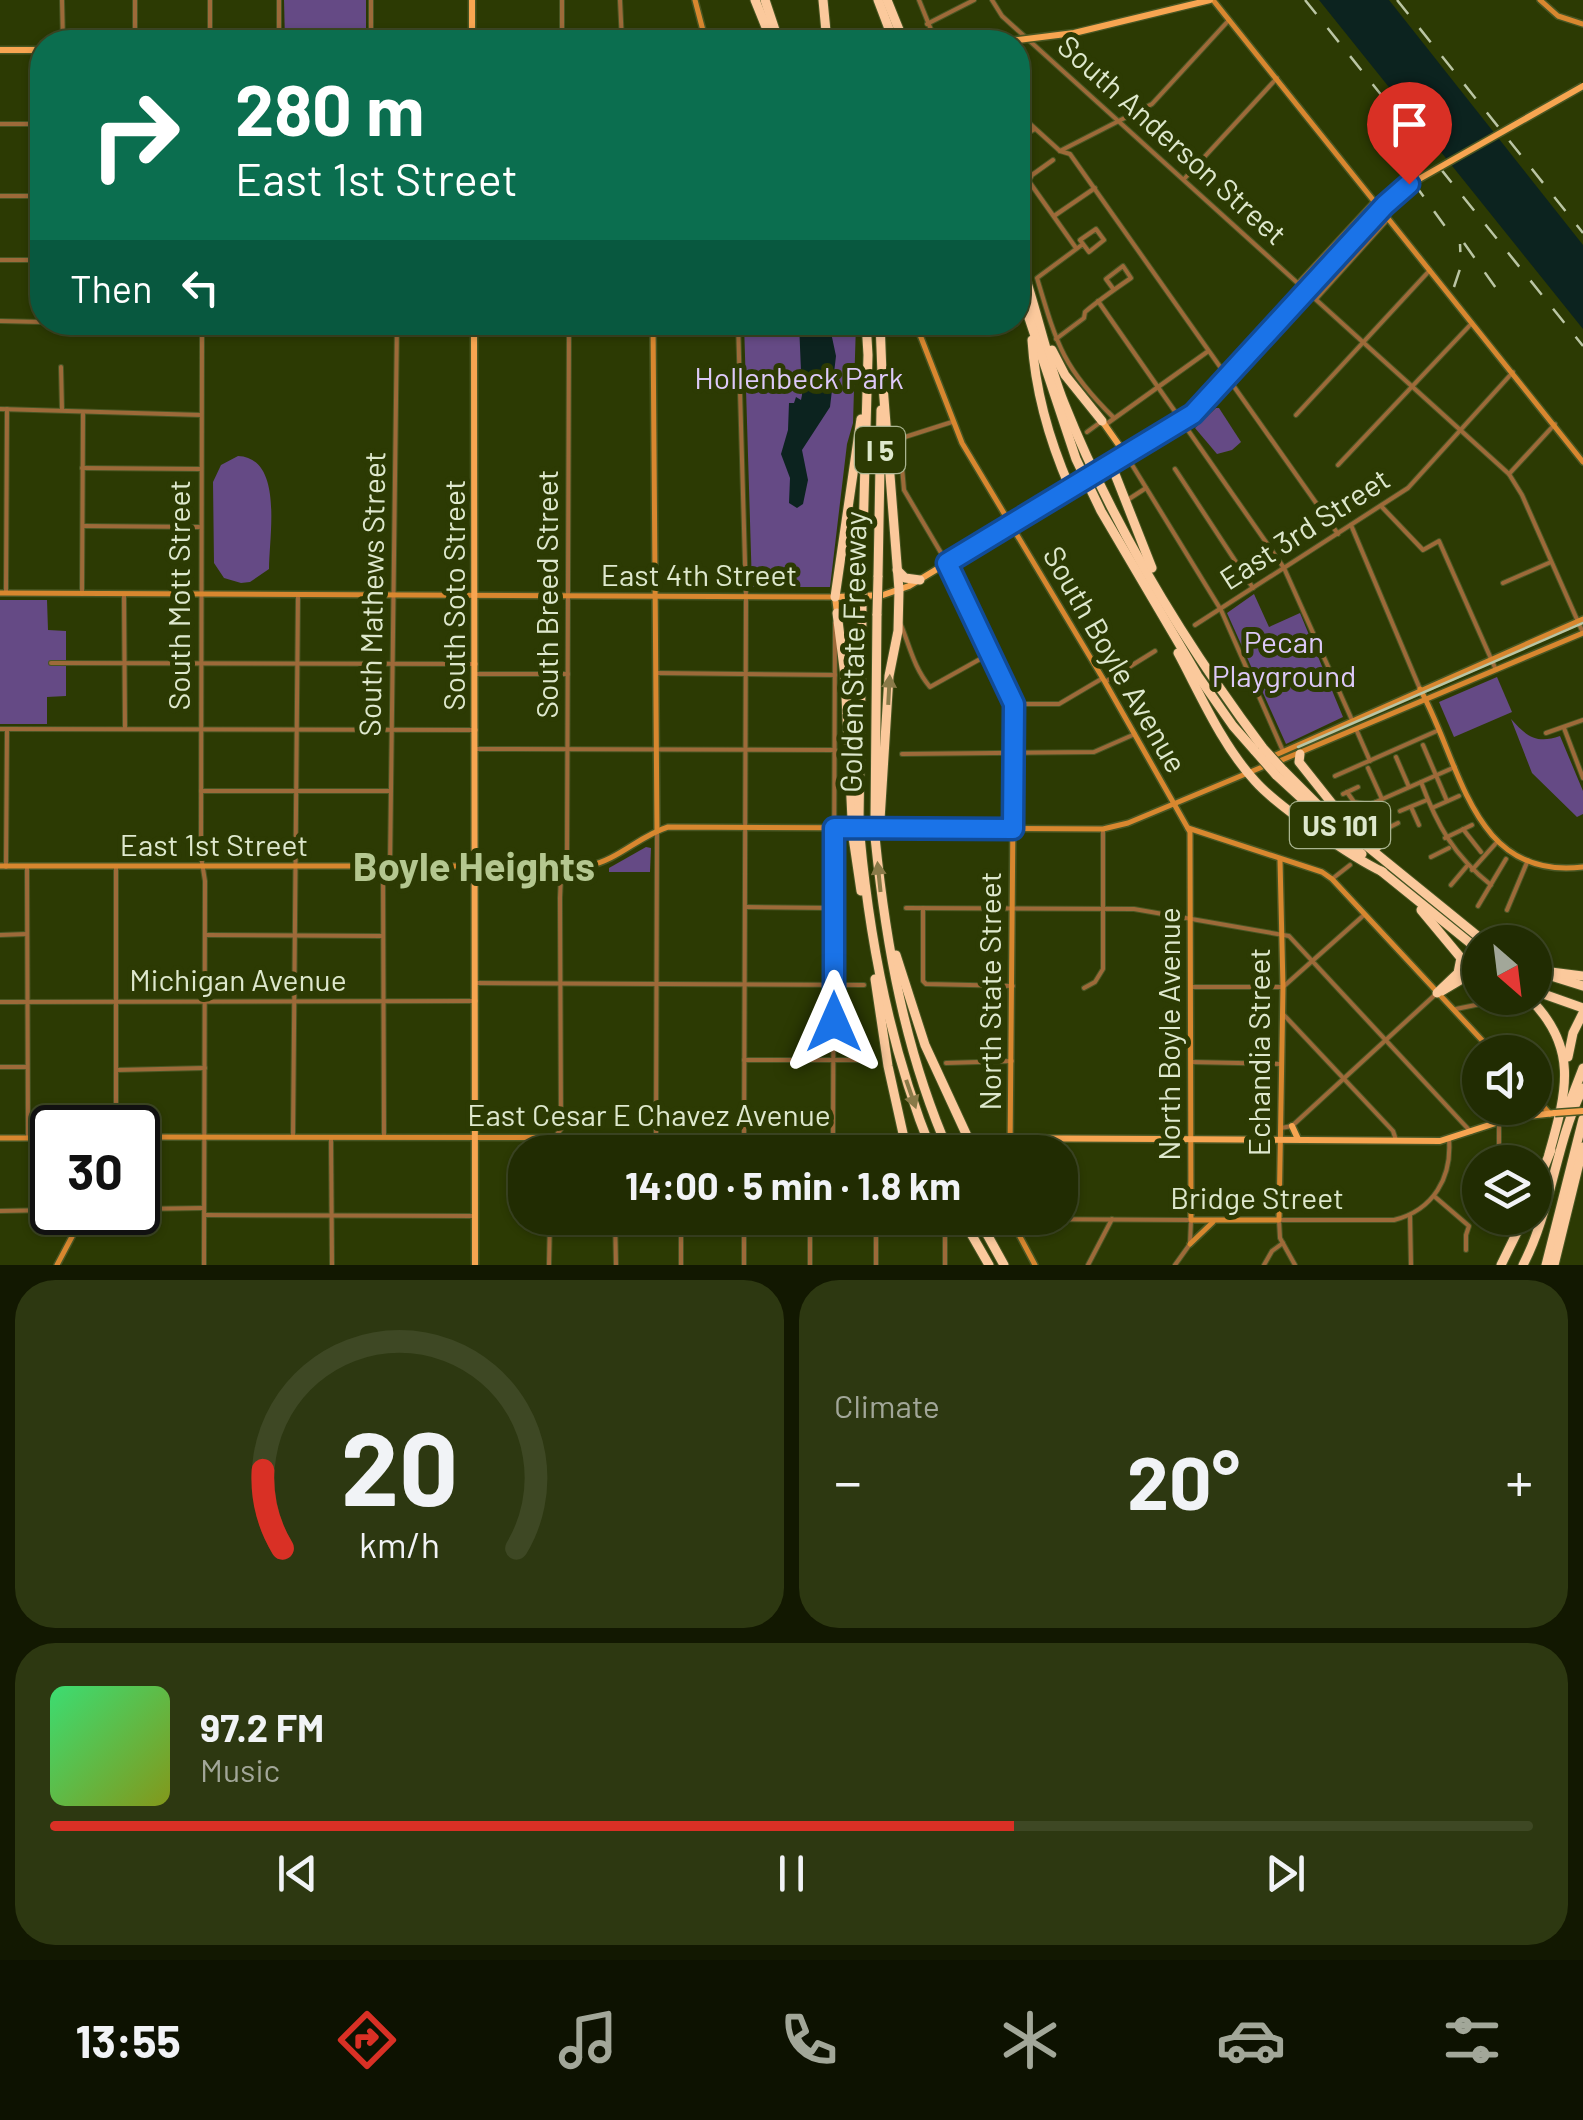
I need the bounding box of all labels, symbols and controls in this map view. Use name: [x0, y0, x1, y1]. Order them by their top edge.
street label: South Anderson Street: [1051, 27, 1295, 251]
text: 280 m: [235, 66, 424, 150]
icon: right: [70, 70, 200, 200]
pin: [1367, 82, 1452, 185]
icon: arrive: [1382, 97, 1437, 152]
text: East 1st Street: [235, 151, 518, 205]
icon: left: [173, 260, 228, 315]
text: Then: [70, 265, 153, 311]
park label: Hollenbeck Park: [694, 359, 904, 395]
road number: I 5: [855, 427, 905, 473]
street label: South Mathews Street: [351, 451, 391, 737]
street label: East 3rd Street: [1212, 460, 1396, 596]
street label: South Breed Street: [528, 470, 564, 718]
street label: South Soto Street: [435, 479, 471, 711]
street label: South Mott Street: [160, 480, 196, 710]
street label: Golden State Freeway: [832, 511, 872, 793]
street label: South Boyle Avenue: [1036, 539, 1196, 779]
street label: East 4th Street: [601, 556, 797, 592]
park label: Pecan Playground: [1212, 623, 1356, 693]
one-way arrow: [881, 674, 897, 706]
road number: US 101: [1290, 802, 1390, 848]
street label: East 1st Street: [120, 826, 308, 862]
district label: Boyle Heights: [353, 841, 595, 889]
one-way arrow: [871, 860, 887, 892]
street label: North State Street: [971, 871, 1007, 1111]
street label: North Boyle Avenue: [1150, 907, 1186, 1161]
north arrow: [1462, 925, 1552, 1015]
map controls: [1462, 925, 1552, 1235]
street label: Echandia Street: [1240, 948, 1276, 1156]
street label: Michigan Avenue: [129, 961, 347, 997]
position arrow: [782, 970, 886, 1074]
button: sound: [1462, 1035, 1552, 1125]
one-way arrow: [904, 1079, 919, 1109]
street label: East Cesar E Chavez Avenue: [467, 1096, 831, 1132]
speed limit sign: 30: [30, 1105, 160, 1235]
button: layers: [1462, 1145, 1552, 1235]
text: 14:00 · 5 min · 1.8 km: [625, 1162, 961, 1208]
street label: Bridge Street: [1170, 1179, 1344, 1215]
text: Climate: [834, 1386, 940, 1424]
text: 20: [341, 1402, 458, 1527]
text: 20°: [1127, 1435, 1240, 1525]
text: −: [834, 1447, 862, 1513]
text: +: [1505, 1447, 1533, 1513]
text: km/h: [359, 1522, 440, 1565]
text: 97.2 FM: [200, 1704, 324, 1750]
text: Music: [200, 1750, 280, 1788]
icon: previous: [270, 1846, 325, 1901]
icon: pause: [764, 1846, 819, 1901]
icon: next: [1258, 1846, 1313, 1901]
icon: directions: [332, 2005, 402, 2075]
icon: music: [553, 2005, 623, 2075]
icon: phone: [774, 2005, 844, 2075]
icon: climate: [995, 2005, 1065, 2075]
icon: car: [1216, 2005, 1286, 2075]
icon: filters: [1437, 2005, 1507, 2075]
text: 13:55: [76, 2013, 181, 2067]

